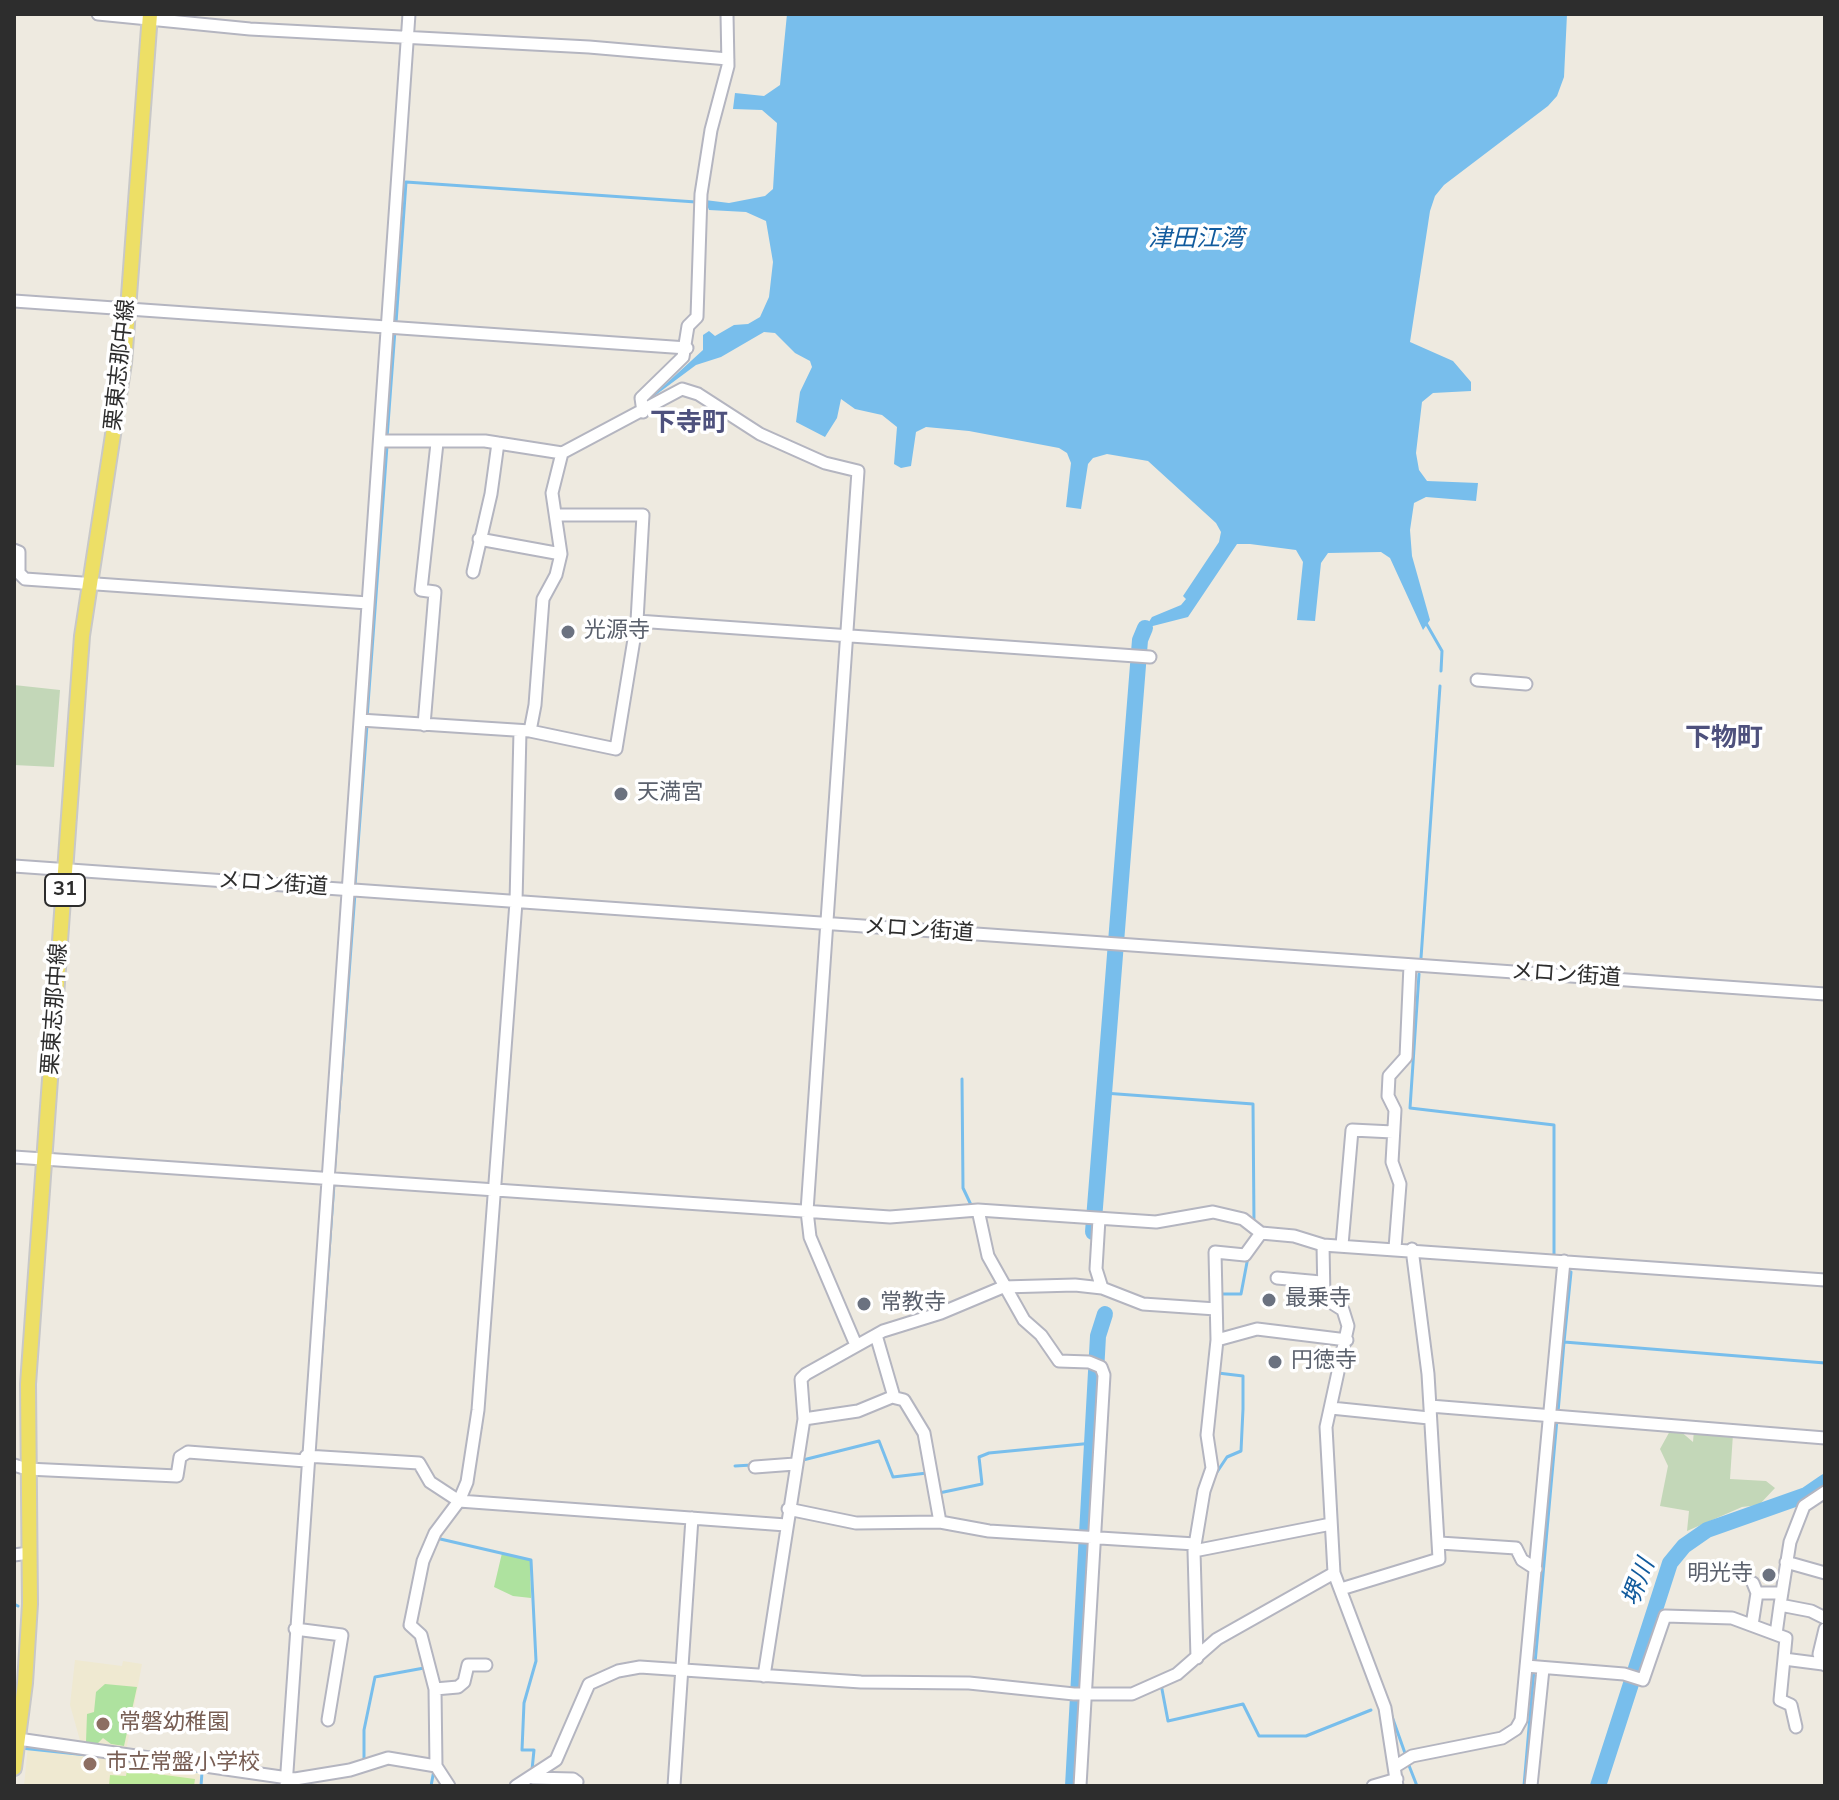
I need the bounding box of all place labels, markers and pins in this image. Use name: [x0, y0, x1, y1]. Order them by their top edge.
place label: 光源寺: [584, 619, 650, 645]
marker: 光源寺: [559, 623, 577, 641]
place label: 天満宮: [637, 781, 703, 807]
marker: 天満宮: [612, 785, 630, 803]
place label: 最乗寺: [1285, 1287, 1351, 1313]
place label: 常教寺: [880, 1291, 946, 1317]
marker: 最乗寺: [1260, 1291, 1278, 1309]
marker: 常教寺: [855, 1295, 873, 1313]
place label: 円徳寺: [1291, 1349, 1357, 1375]
marker: 円徳寺: [1266, 1353, 1284, 1371]
place label: 明光寺: [1687, 1562, 1753, 1588]
marker: 明光寺: [1760, 1566, 1778, 1584]
place label: 常磐幼稚園: [119, 1711, 229, 1737]
marker: 常磐幼稚園: [94, 1715, 112, 1733]
place label: 市立常盤小学校: [106, 1751, 260, 1777]
marker: 市立常盤小学校: [81, 1755, 99, 1773]

